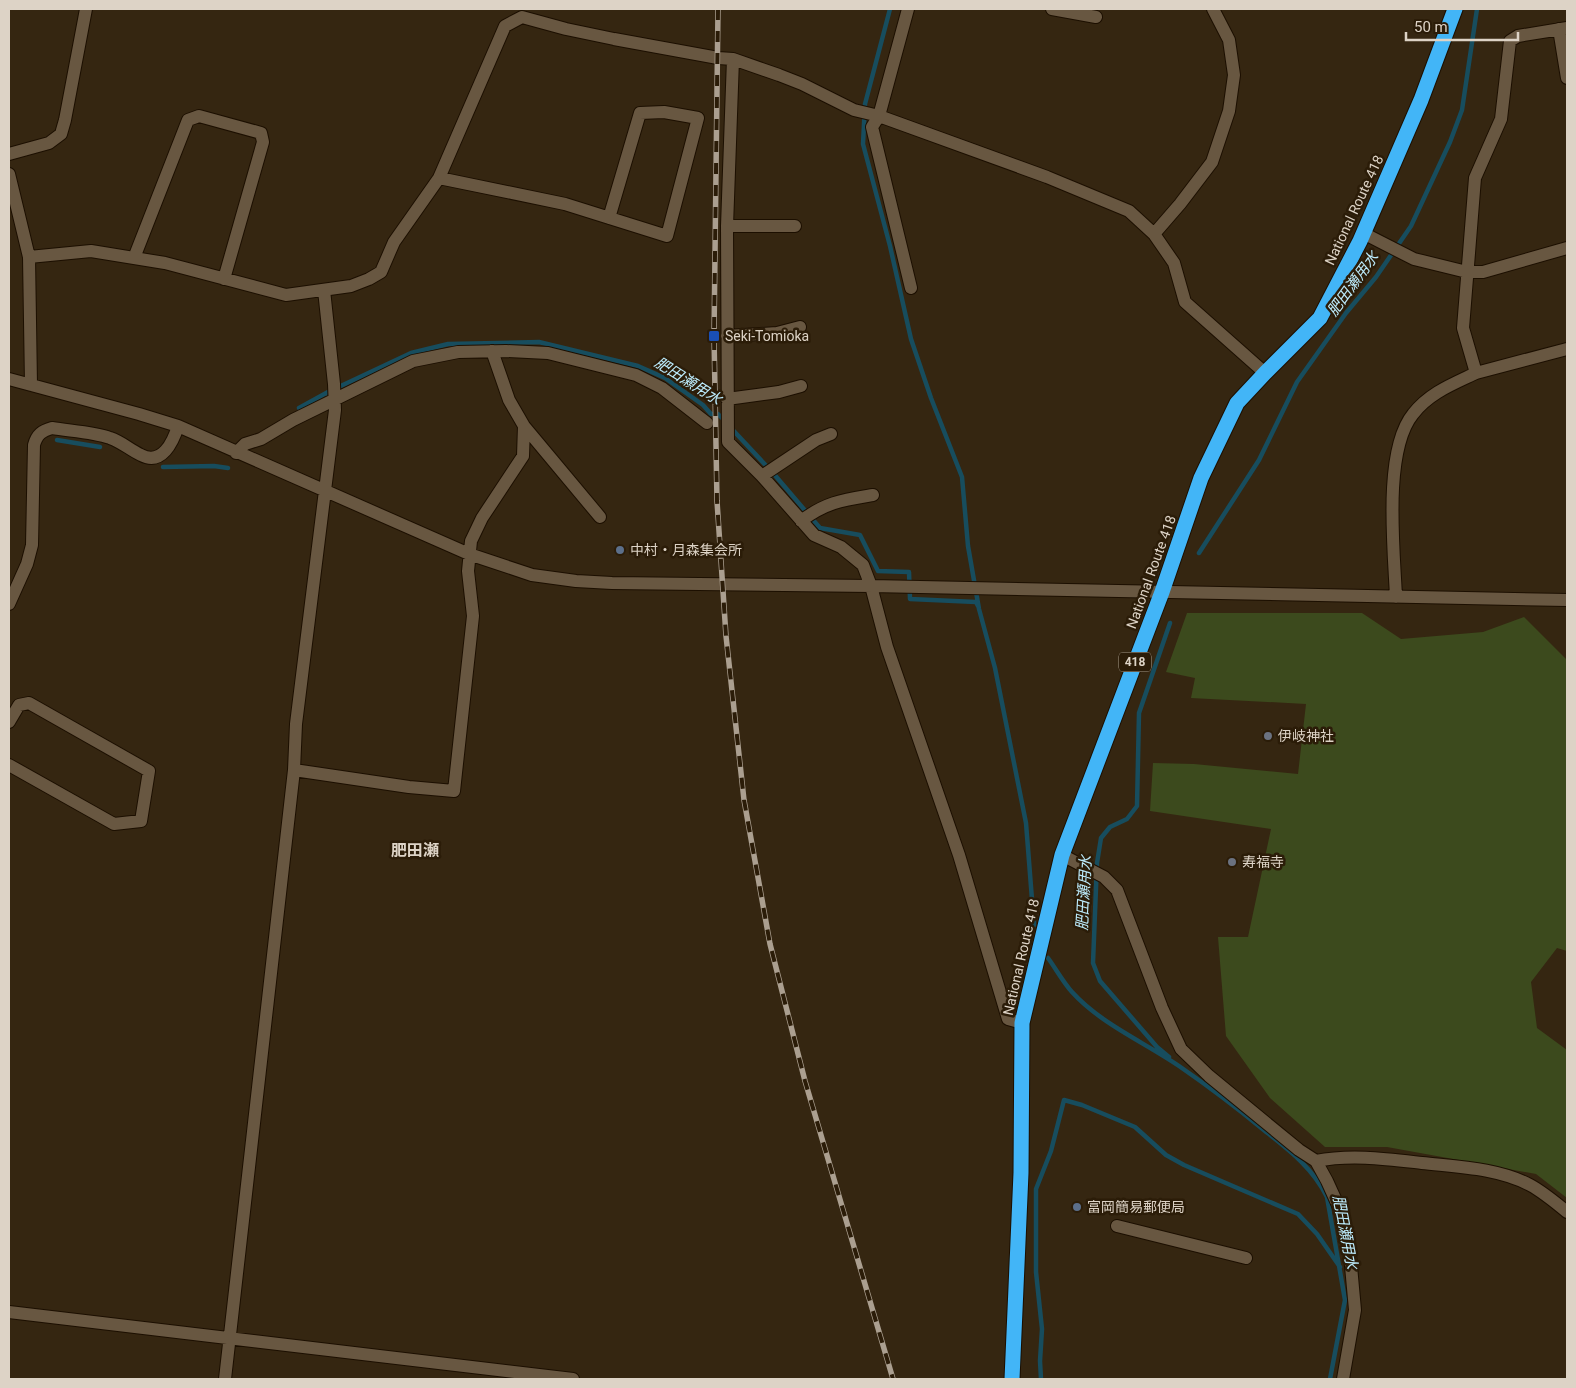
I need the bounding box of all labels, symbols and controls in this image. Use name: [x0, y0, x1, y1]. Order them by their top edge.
scale bar: [1406, 10, 1518, 42]
text: 50 m: [1414, 18, 1448, 36]
street label: National Route 418: [1322, 152, 1386, 267]
water label: 肥田瀬用水: [1324, 247, 1383, 320]
place label: Seki-Tomioka: [725, 328, 809, 344]
marker: Seki-Tomioka: [707, 329, 721, 343]
water label: 肥田瀬用水: [651, 353, 726, 410]
street label: National Route 418: [1123, 513, 1179, 631]
place label: 中村・月森集会所: [630, 542, 742, 558]
marker: 中村・月森集会所: [614, 544, 626, 556]
road number: 418: [1119, 652, 1151, 672]
place label: 伊岐神社: [1278, 728, 1334, 744]
marker: 伊岐神社: [1262, 730, 1274, 742]
district label: 肥田瀬: [391, 841, 439, 860]
water label: 肥田瀬用水: [1073, 853, 1095, 931]
place label: 寿福寺: [1242, 854, 1284, 870]
marker: 寿福寺: [1226, 856, 1238, 868]
street label: National Route 418: [1000, 897, 1042, 1017]
water label: 肥田瀬用水: [1329, 1193, 1361, 1272]
place label: 富岡簡易郵便局: [1087, 1199, 1185, 1215]
marker: 富岡簡易郵便局: [1071, 1201, 1083, 1213]

